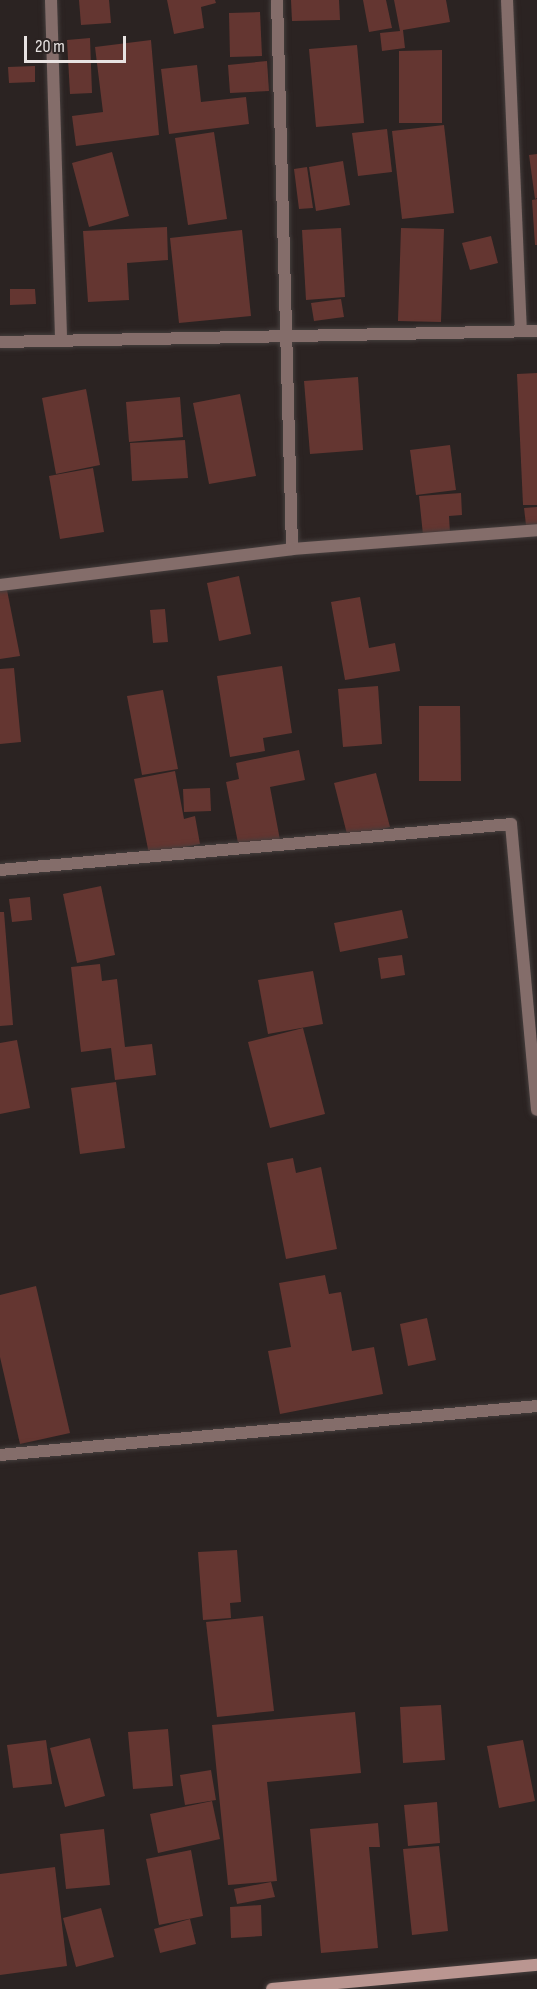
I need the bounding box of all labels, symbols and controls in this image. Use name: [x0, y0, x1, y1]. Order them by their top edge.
scale bar: [27, 24, 129, 62]
text: 20 m: [35, 36, 65, 57]

